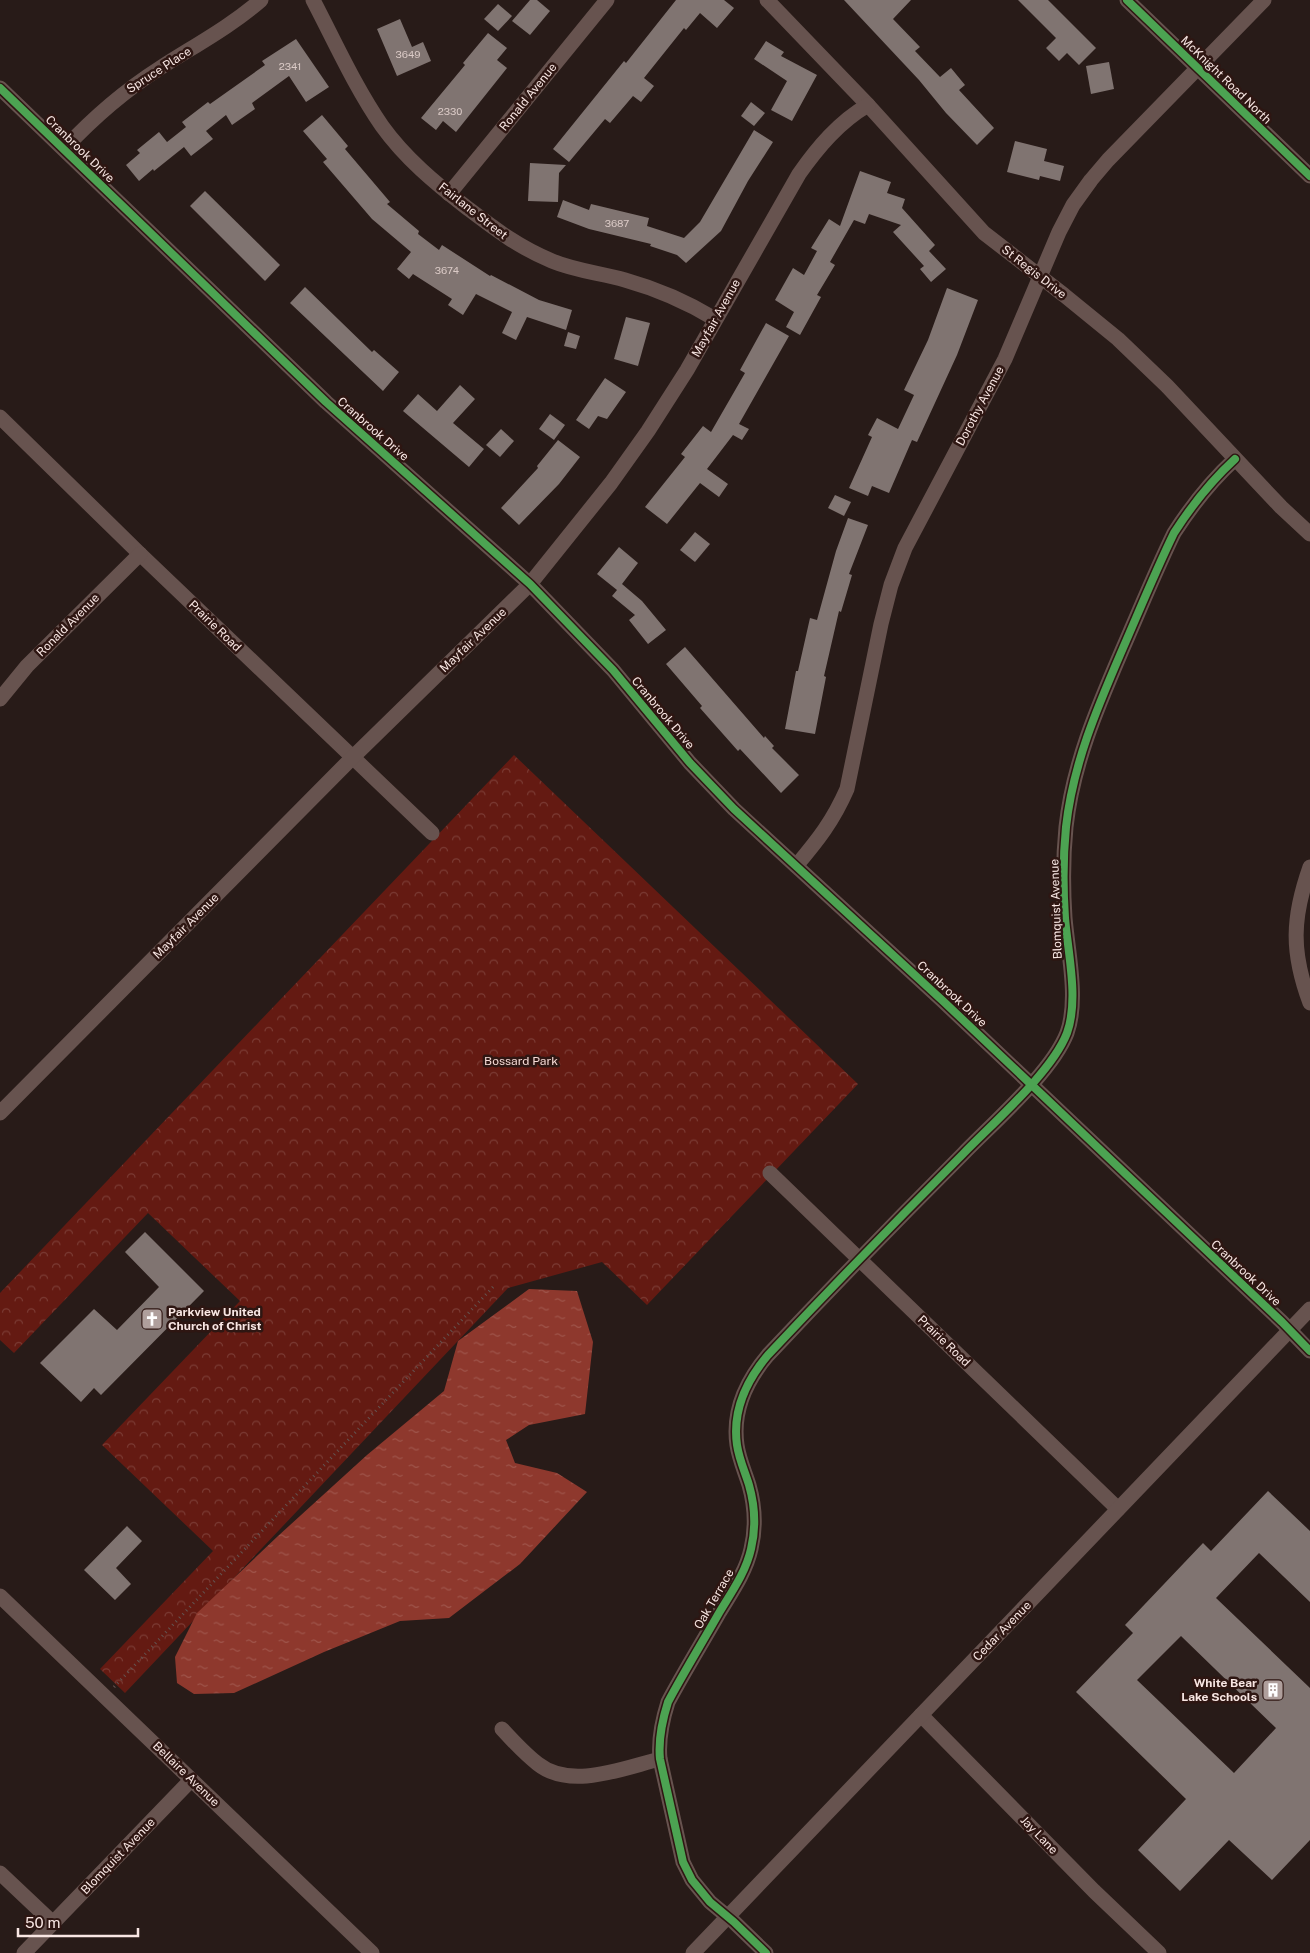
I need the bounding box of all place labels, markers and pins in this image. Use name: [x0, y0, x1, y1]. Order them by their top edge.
place label: Parkview United Church of Christ: [168, 1305, 261, 1333]
church icon: Parkview United Church of Christ: [140, 1307, 164, 1331]
place label: White Bear Lake Schools: [1181, 1676, 1257, 1704]
building icon: White Bear Lake Schools: [1261, 1678, 1285, 1702]

